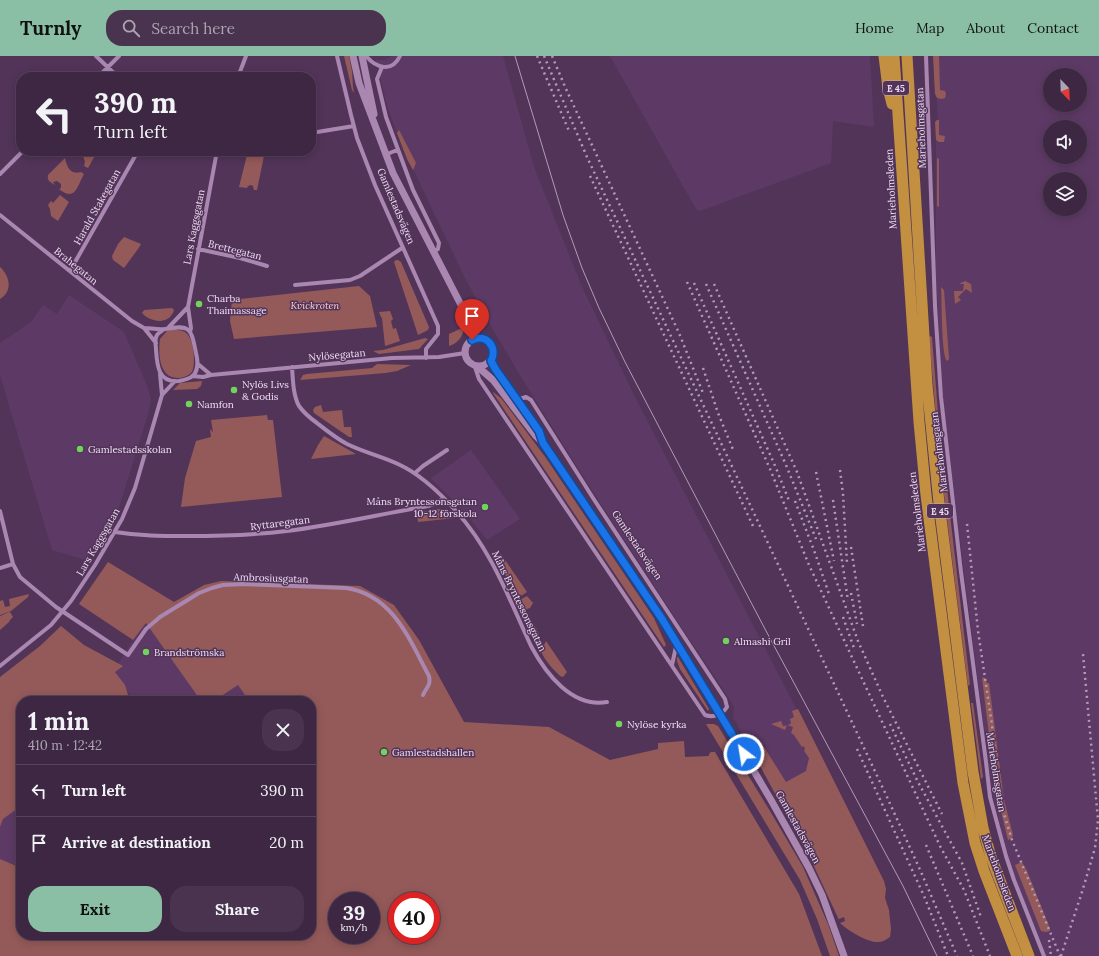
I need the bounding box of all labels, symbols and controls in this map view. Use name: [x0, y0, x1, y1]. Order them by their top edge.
search box: [106, 10, 386, 46]
text: Turnly: [20, 16, 82, 40]
icon: search: [120, 17, 142, 39]
text: Search here: [152, 19, 235, 38]
text: Home: [855, 19, 894, 37]
text: Map: [916, 19, 944, 37]
text: About: [966, 19, 1005, 37]
text: Contact: [1027, 19, 1079, 37]
north arrow: [1043, 68, 1087, 112]
map controls: [1043, 68, 1087, 216]
road number: E 45: [883, 81, 909, 95]
text: 390 m: [94, 85, 177, 121]
street label: Marieholmsgatan: [913, 87, 929, 169]
icon: left: [28, 88, 80, 140]
text: Turn left: [94, 120, 167, 143]
button: sound: [1043, 120, 1087, 164]
street label: Marieholmsleden: [882, 148, 900, 230]
street label: Gamlestadsvägen: [374, 166, 418, 246]
street label: Harald Stakegatan: [71, 167, 123, 247]
button: layers: [1043, 172, 1087, 216]
street label: Lars Kaggsgatan: [180, 188, 208, 266]
street label: Brettegatan: [207, 237, 263, 263]
street label: Brahegatan: [51, 244, 101, 288]
place label: Charba Thaimassage: [207, 292, 267, 317]
marker: Charba Thaimassage: [194, 299, 204, 309]
park label: Kvickroten: [290, 299, 340, 312]
pin: [455, 299, 489, 340]
icon: arrive: [461, 305, 483, 327]
street label: Nylösegatan: [308, 346, 366, 364]
place label: Nylös Livs & Godis: [242, 378, 289, 403]
marker: Nylös Livs & Godis: [229, 385, 239, 395]
place label: Namfon: [197, 398, 234, 411]
marker: Namfon: [184, 399, 194, 409]
street label: Marieholmsgatan: [928, 411, 950, 493]
place label: Gamlestadsskolan: [88, 443, 172, 456]
marker: Gamlestadsskolan: [75, 444, 85, 454]
street label: Marieholmsleden: [906, 471, 928, 553]
place label: Måns Bryntessonsgatan 10-12 förskola: [367, 495, 477, 520]
marker: Måns Bryntessonsgatan 10-12 förskola: [480, 502, 490, 512]
road number: E 45: [927, 504, 953, 518]
street label: Lars Kaggsgatan: [73, 506, 123, 578]
street label: Gamlestadsvägen: [609, 508, 665, 582]
street label: Ryttaregatan: [249, 513, 311, 533]
street label: Måns Bryntessonsgatan: [489, 549, 549, 653]
street label: Ambrosiusgatan: [232, 570, 309, 586]
place label: Almashi Gril: [733, 635, 791, 648]
marker: Almashi Gril: [721, 636, 731, 646]
place label: Brandströmska: [154, 646, 224, 659]
marker: Brandströmska: [141, 647, 151, 657]
text: 1 min: [28, 706, 89, 737]
button: close: [262, 709, 304, 751]
place label: Nylöse kyrka: [627, 718, 687, 731]
marker: Nylöse kyrka: [614, 719, 624, 729]
street label: Marieholmsgatan: [983, 731, 1009, 813]
position arrow: [723, 733, 765, 775]
text: 410 m · 12:42: [28, 737, 102, 754]
place label: Gamlestadshallen: [392, 746, 474, 759]
marker: Gamlestadshallen: [379, 747, 389, 757]
icon: left: [28, 780, 50, 802]
text: Turn left: [62, 781, 126, 800]
text: 390 m: [260, 781, 304, 800]
street label: Gamlestadsvägen: [773, 788, 823, 866]
icon: arrive: [28, 832, 50, 854]
text: Arrive at destination: [62, 833, 211, 852]
text: 20 m: [269, 833, 304, 852]
street label: Marieholmsleden: [979, 833, 1019, 913]
button: Exit: [28, 886, 162, 932]
button: Share: [170, 886, 304, 932]
speed limit sign: 40: [388, 892, 440, 944]
text: 39: [343, 900, 365, 925]
text: km/h: [340, 921, 368, 934]

